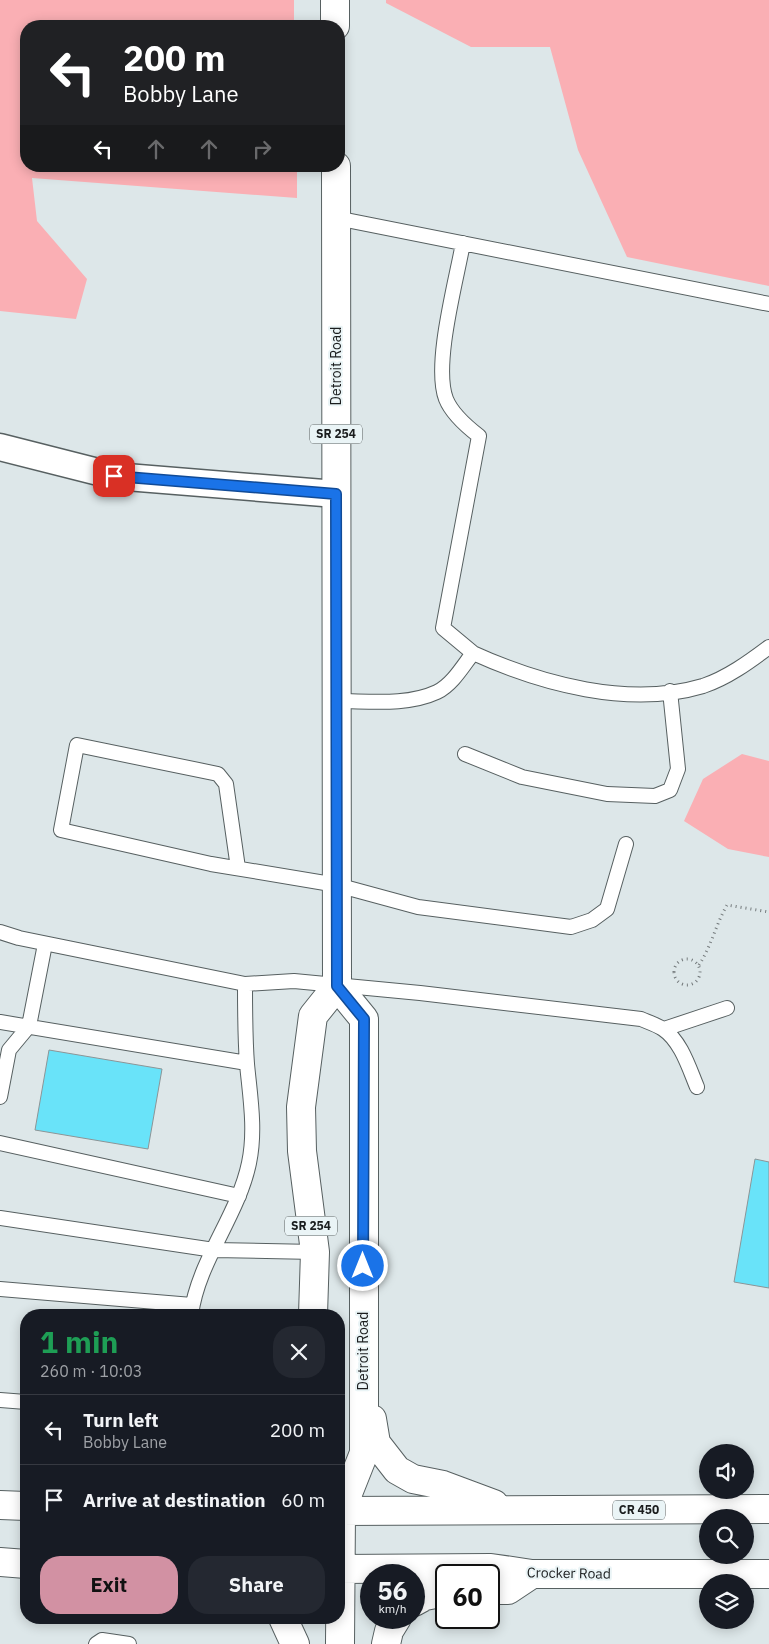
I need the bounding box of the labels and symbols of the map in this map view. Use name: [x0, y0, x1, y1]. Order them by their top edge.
street label: Detroit Road: [327, 327, 345, 405]
road number: SR 254: [310, 424, 362, 444]
pin: [93, 455, 135, 497]
road number: SR 254: [285, 1216, 337, 1236]
position arrow: [336, 1239, 388, 1291]
street label: Detroit Road: [354, 1312, 372, 1390]
road number: CR 450: [613, 1500, 665, 1520]
street label: Crocker Road: [527, 1563, 611, 1583]
speed limit sign: 60: [435, 1564, 500, 1629]

